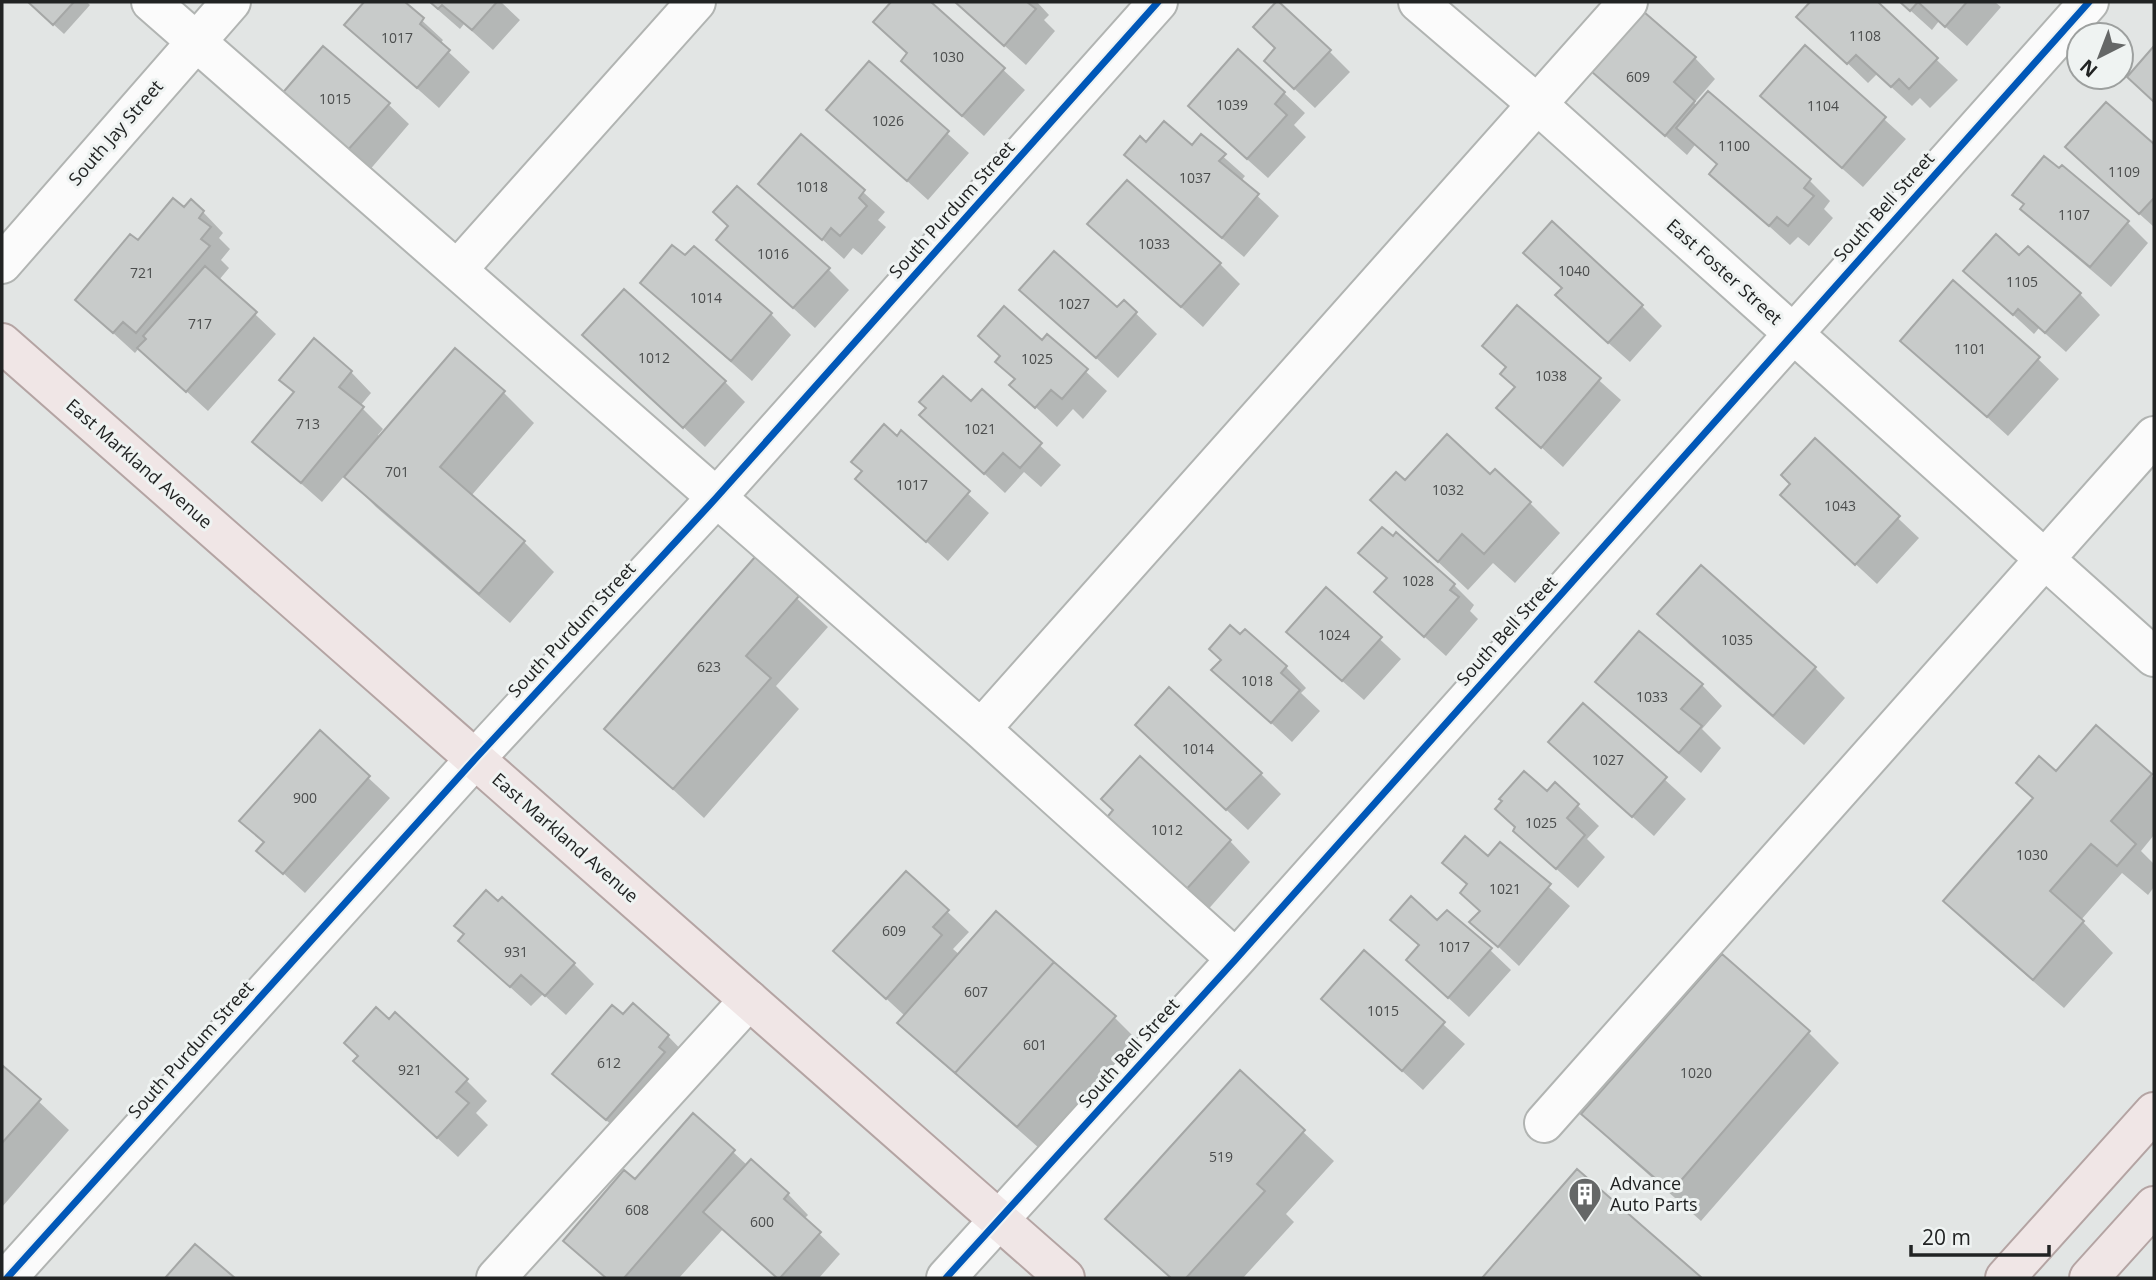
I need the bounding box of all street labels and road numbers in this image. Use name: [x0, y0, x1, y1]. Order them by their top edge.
street label: South Jay Street: [63, 74, 168, 190]
street label: South Purdum Street: [883, 136, 1019, 283]
street label: South Bell Street: [1828, 146, 1939, 266]
street label: East Foster Street: [1662, 213, 1787, 329]
street label: East Markland Avenue: [61, 393, 218, 534]
street label: South Purdum Street: [502, 556, 640, 702]
street label: South Bell Street: [1451, 570, 1562, 690]
street label: East Markland Avenue: [487, 767, 644, 908]
street label: South Purdum Street: [122, 976, 258, 1123]
street label: South Bell Street: [1073, 992, 1184, 1112]

